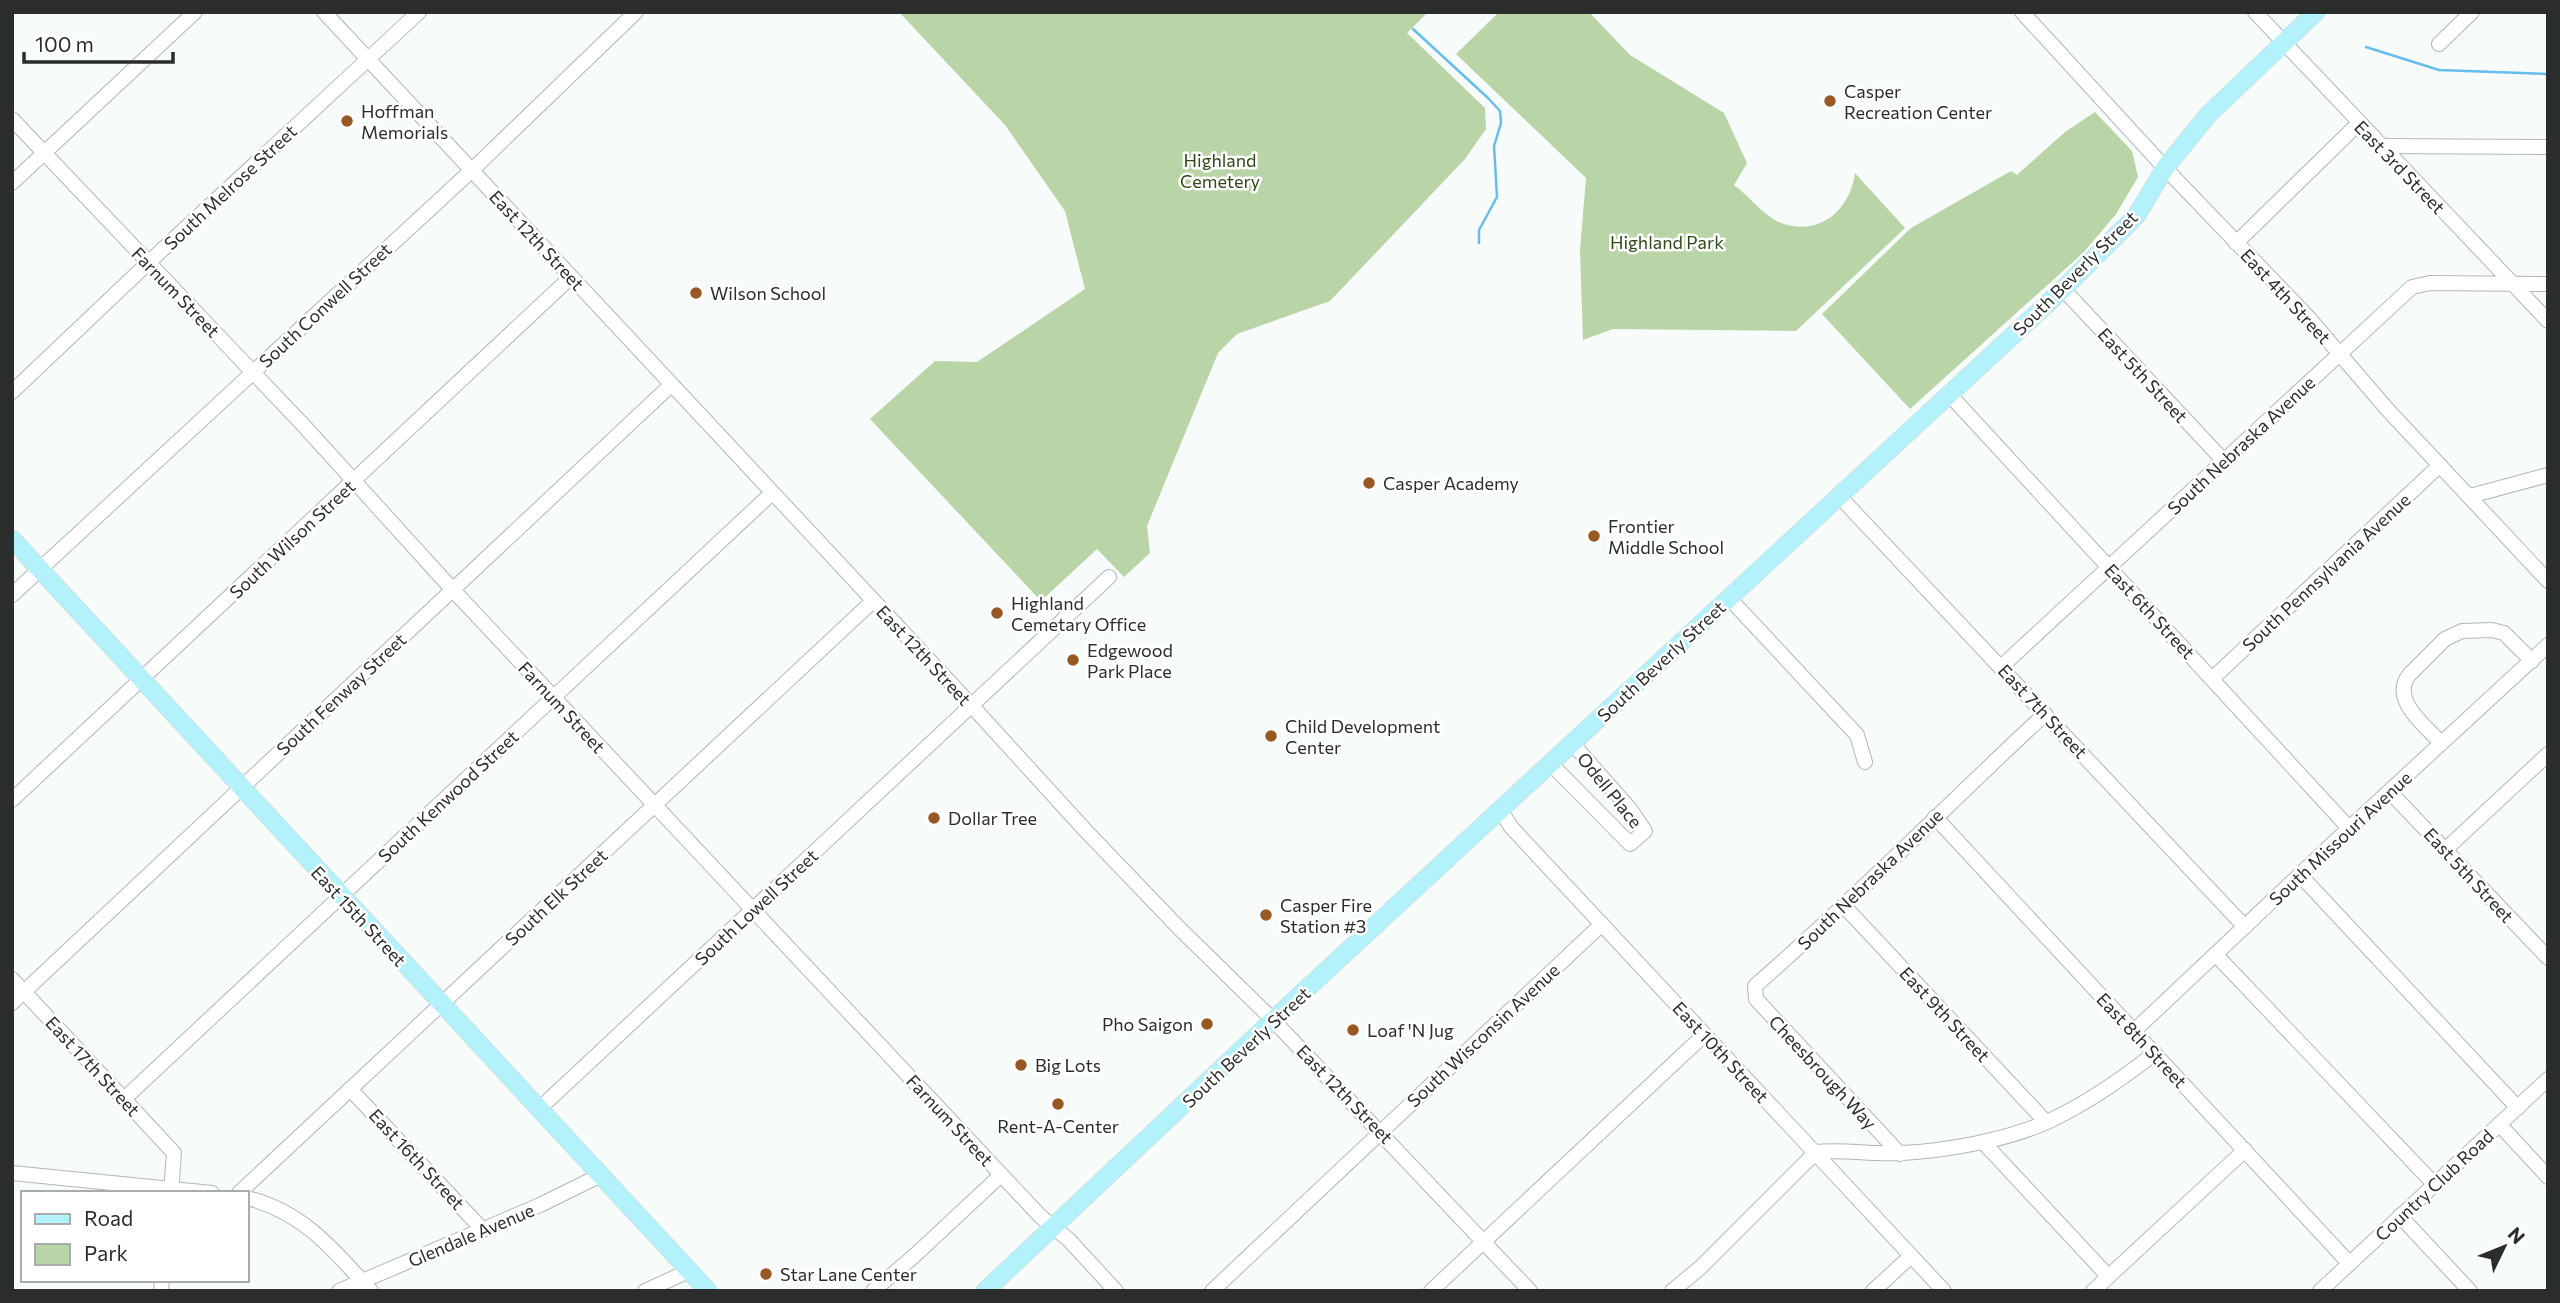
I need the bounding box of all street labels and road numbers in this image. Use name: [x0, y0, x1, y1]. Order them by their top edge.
street label: East 3rd Street: [2350, 116, 2450, 218]
street label: South Melrose Street: [159, 120, 301, 254]
street label: East 12th Street: [485, 185, 589, 295]
street label: South Beverly Street: [2008, 206, 2142, 340]
street label: South Conwell Street: [254, 238, 396, 372]
street label: Farnum Street: [127, 242, 225, 342]
street label: East 4th Street: [2236, 244, 2336, 348]
street label: East 5th Street: [2094, 323, 2192, 427]
street label: South Nebraska Avenue: [2163, 371, 2319, 519]
street label: South Wilson Street: [225, 475, 359, 603]
street label: South Pennsylvania Avenue: [2237, 488, 2415, 656]
street label: East 6th Street: [2100, 559, 2200, 663]
street label: South Beverly Street: [1592, 596, 1730, 726]
street label: East 12th Street: [872, 600, 976, 710]
street label: South Fenway Street: [272, 628, 410, 760]
street label: Farnum Street: [514, 657, 610, 757]
street label: East 7th Street: [1994, 659, 2092, 763]
street label: South Kenwood Street: [373, 725, 523, 867]
street label: Odell Place: [1573, 748, 1647, 832]
street label: South Missouri Avenue: [2264, 766, 2416, 910]
street label: South Nebraska Avenue: [1793, 804, 1947, 954]
street label: East 5th Street: [2420, 823, 2518, 927]
street label: South Elk Street: [500, 844, 612, 950]
street label: South Lowell Street: [690, 844, 822, 970]
street label: East 15th Street: [307, 861, 411, 971]
street label: South Wisconsin Avenue: [1402, 959, 1564, 1111]
street label: East 9th Street: [1895, 962, 1995, 1066]
street label: South Beverly Street: [1177, 982, 1315, 1112]
street label: East 8th Street: [2092, 988, 2192, 1092]
street label: East 10th Street: [1668, 997, 1774, 1107]
street label: Cheesbrough Way: [1765, 1011, 1881, 1133]
street label: East 17th Street: [41, 1012, 145, 1120]
street label: East 12th Street: [1292, 1040, 1398, 1148]
street label: Farnum Street: [902, 1070, 998, 1170]
street label: East 16th Street: [365, 1104, 469, 1214]
street label: Country Club Road: [2370, 1124, 2498, 1246]
street label: Glendale Avenue: [405, 1199, 537, 1271]

